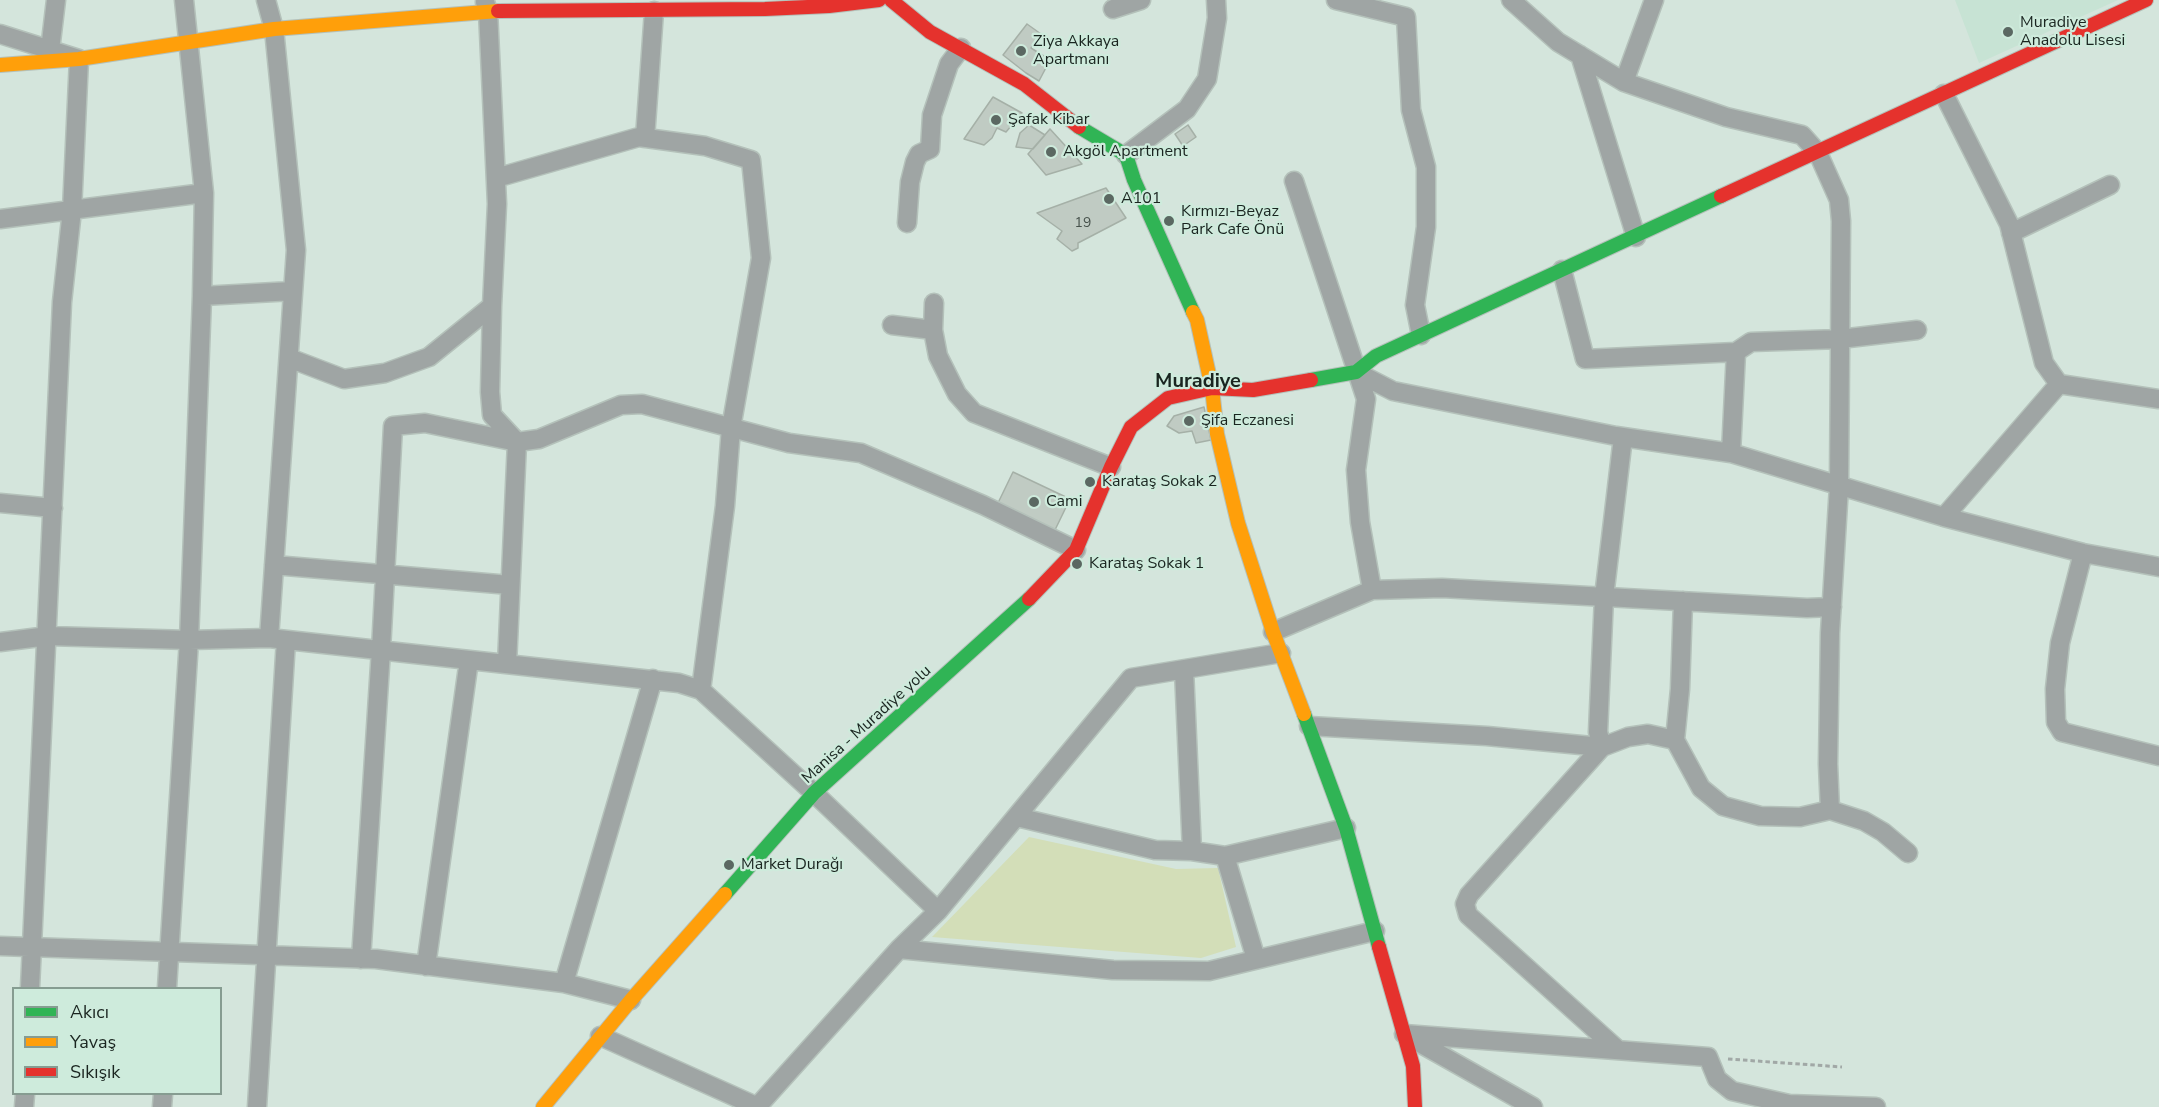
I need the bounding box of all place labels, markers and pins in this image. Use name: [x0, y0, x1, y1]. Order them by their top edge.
place label: Muradiye Anadolu Lisesi: [2020, 13, 2125, 51]
marker: Muradiye Anadolu Lisesi: [2001, 25, 2015, 39]
place label: Ziya Akkaya Apartmanı: [1033, 32, 1119, 70]
marker: Ziya Akkaya Apartmanı: [1014, 44, 1028, 58]
place label: Şafak Kibar: [1008, 110, 1089, 130]
marker: Şafak Kibar: [989, 113, 1003, 127]
place label: Akgöl Apartment: [1063, 142, 1188, 162]
marker: Akgöl Apartment: [1044, 145, 1058, 159]
place label: A101: [1121, 189, 1161, 209]
marker: A101: [1102, 192, 1116, 206]
place label: Kırmızı-Beyaz Park Cafe Önü: [1181, 202, 1284, 240]
marker: Kırmızı-Beyaz Park Cafe Önü: [1162, 214, 1176, 228]
place label: Şifa Eczanesi: [1201, 411, 1294, 431]
marker: Şifa Eczanesi: [1182, 414, 1196, 428]
place label: Karataş Sokak 2: [1102, 472, 1217, 492]
marker: Karataş Sokak 2: [1083, 475, 1097, 489]
place label: Cami: [1046, 492, 1082, 512]
marker: Cami: [1027, 495, 1041, 509]
place label: Karataş Sokak 1: [1089, 554, 1204, 574]
marker: Karataş Sokak 1: [1070, 557, 1084, 571]
place label: Market Durağı: [741, 855, 843, 875]
marker: Market Durağı: [722, 858, 736, 872]

